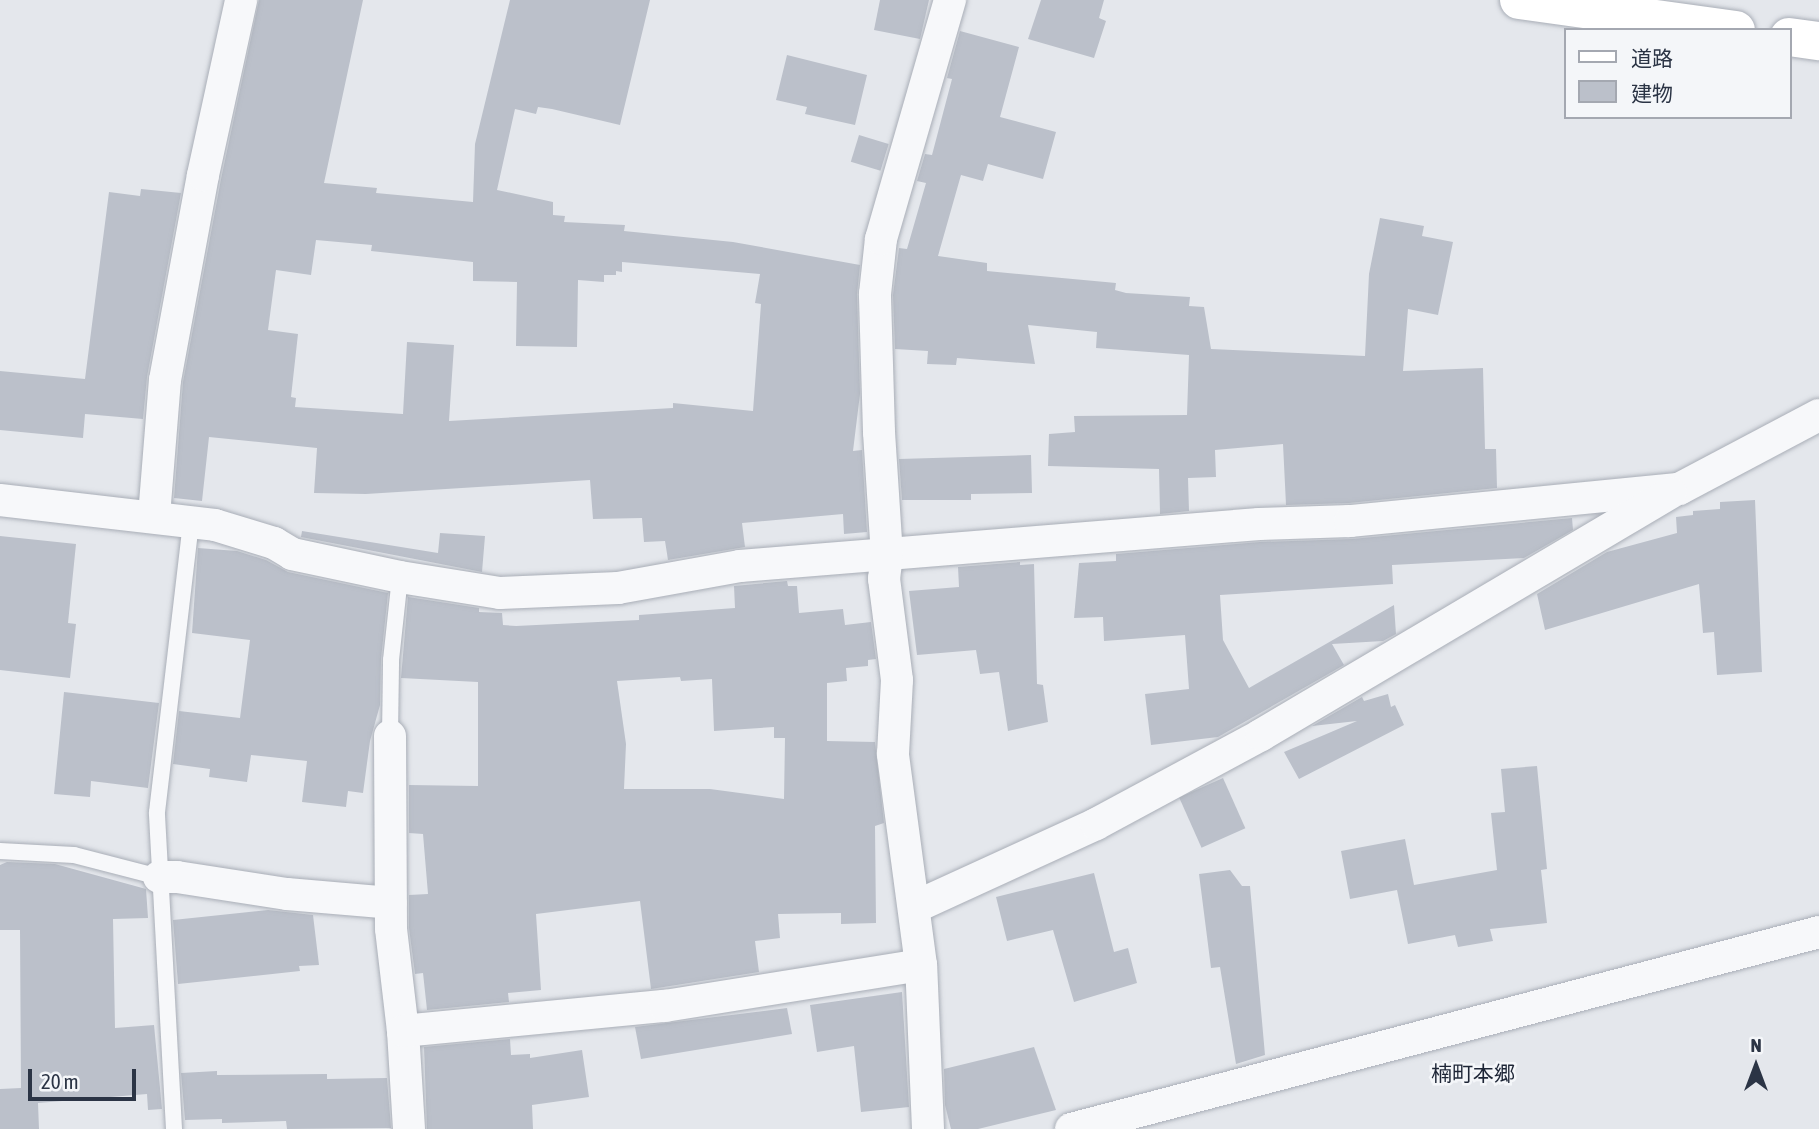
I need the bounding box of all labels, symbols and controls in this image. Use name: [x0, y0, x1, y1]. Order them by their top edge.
legend: [1563, 28, 1791, 119]
text: 道路: [1631, 46, 1673, 70]
text: 建物: [1631, 81, 1673, 105]
north arrow: [1721, 1031, 1791, 1101]
text: N: [1750, 1034, 1762, 1056]
scale bar: [32, 1056, 140, 1100]
district label: 楠町本郷: [1431, 1060, 1515, 1086]
text: 20 m: [41, 1069, 79, 1093]

